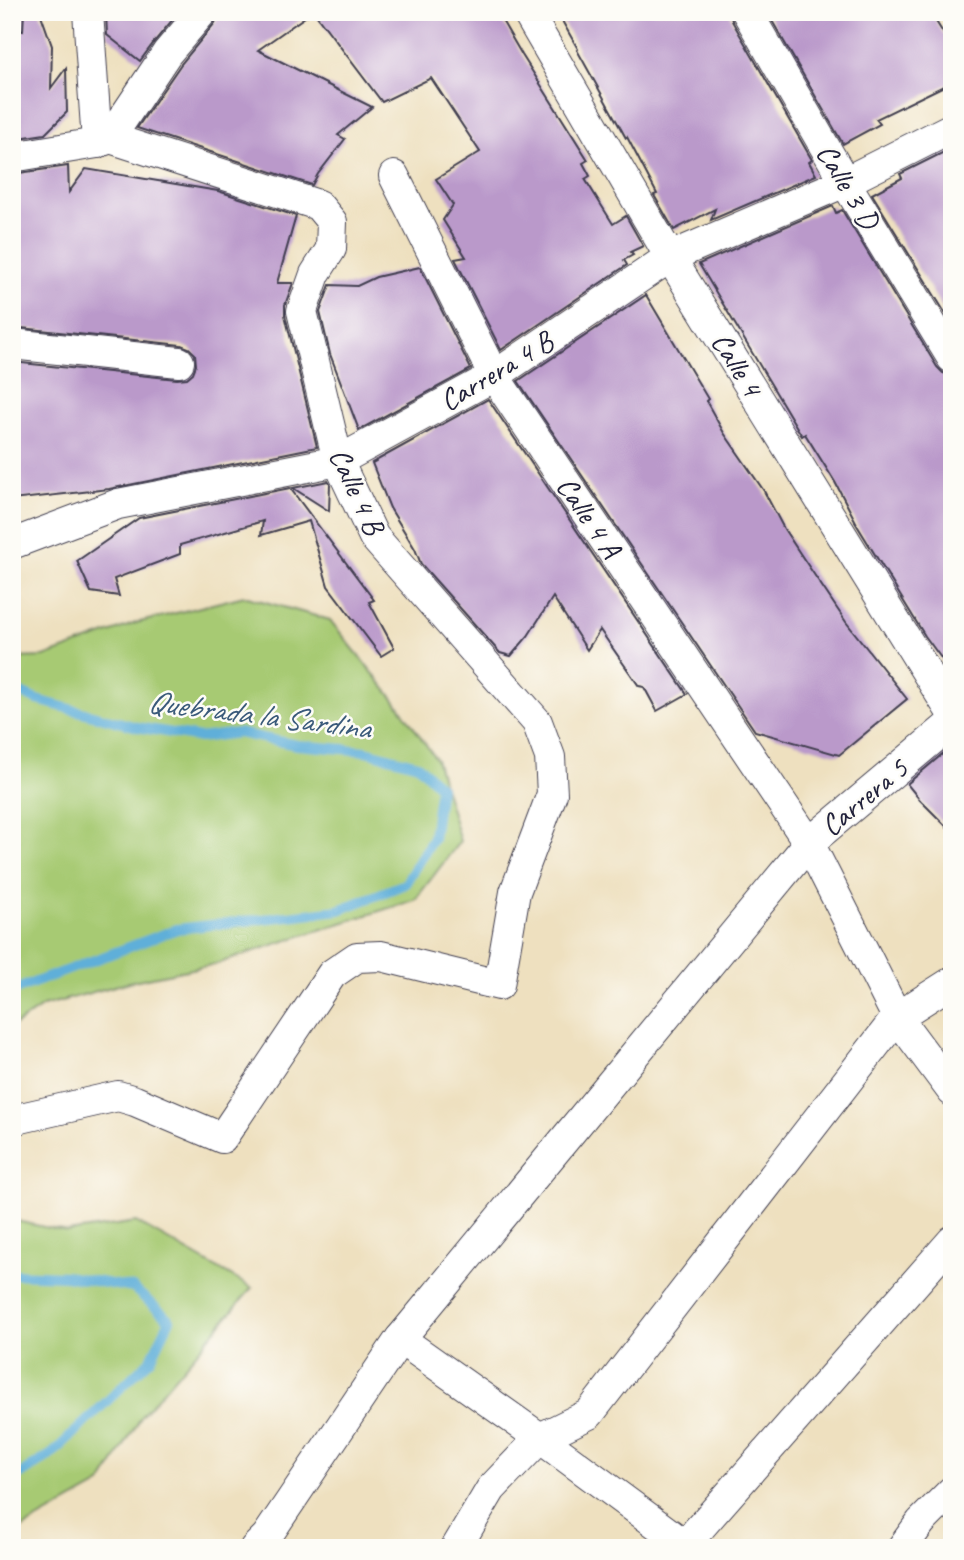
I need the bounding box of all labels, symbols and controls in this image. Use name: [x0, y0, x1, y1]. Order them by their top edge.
street label: Calle 3 D: [808, 137, 889, 238]
street label: Carrera 4 B: [432, 321, 562, 420]
street label: Calle 4: [703, 325, 772, 405]
street label: Calle 4 B: [321, 442, 394, 542]
street label: Calle 4 A: [548, 469, 631, 567]
water label: Quebrada la Sardina: [146, 681, 375, 749]
street label: Carrera 5: [813, 749, 917, 844]

